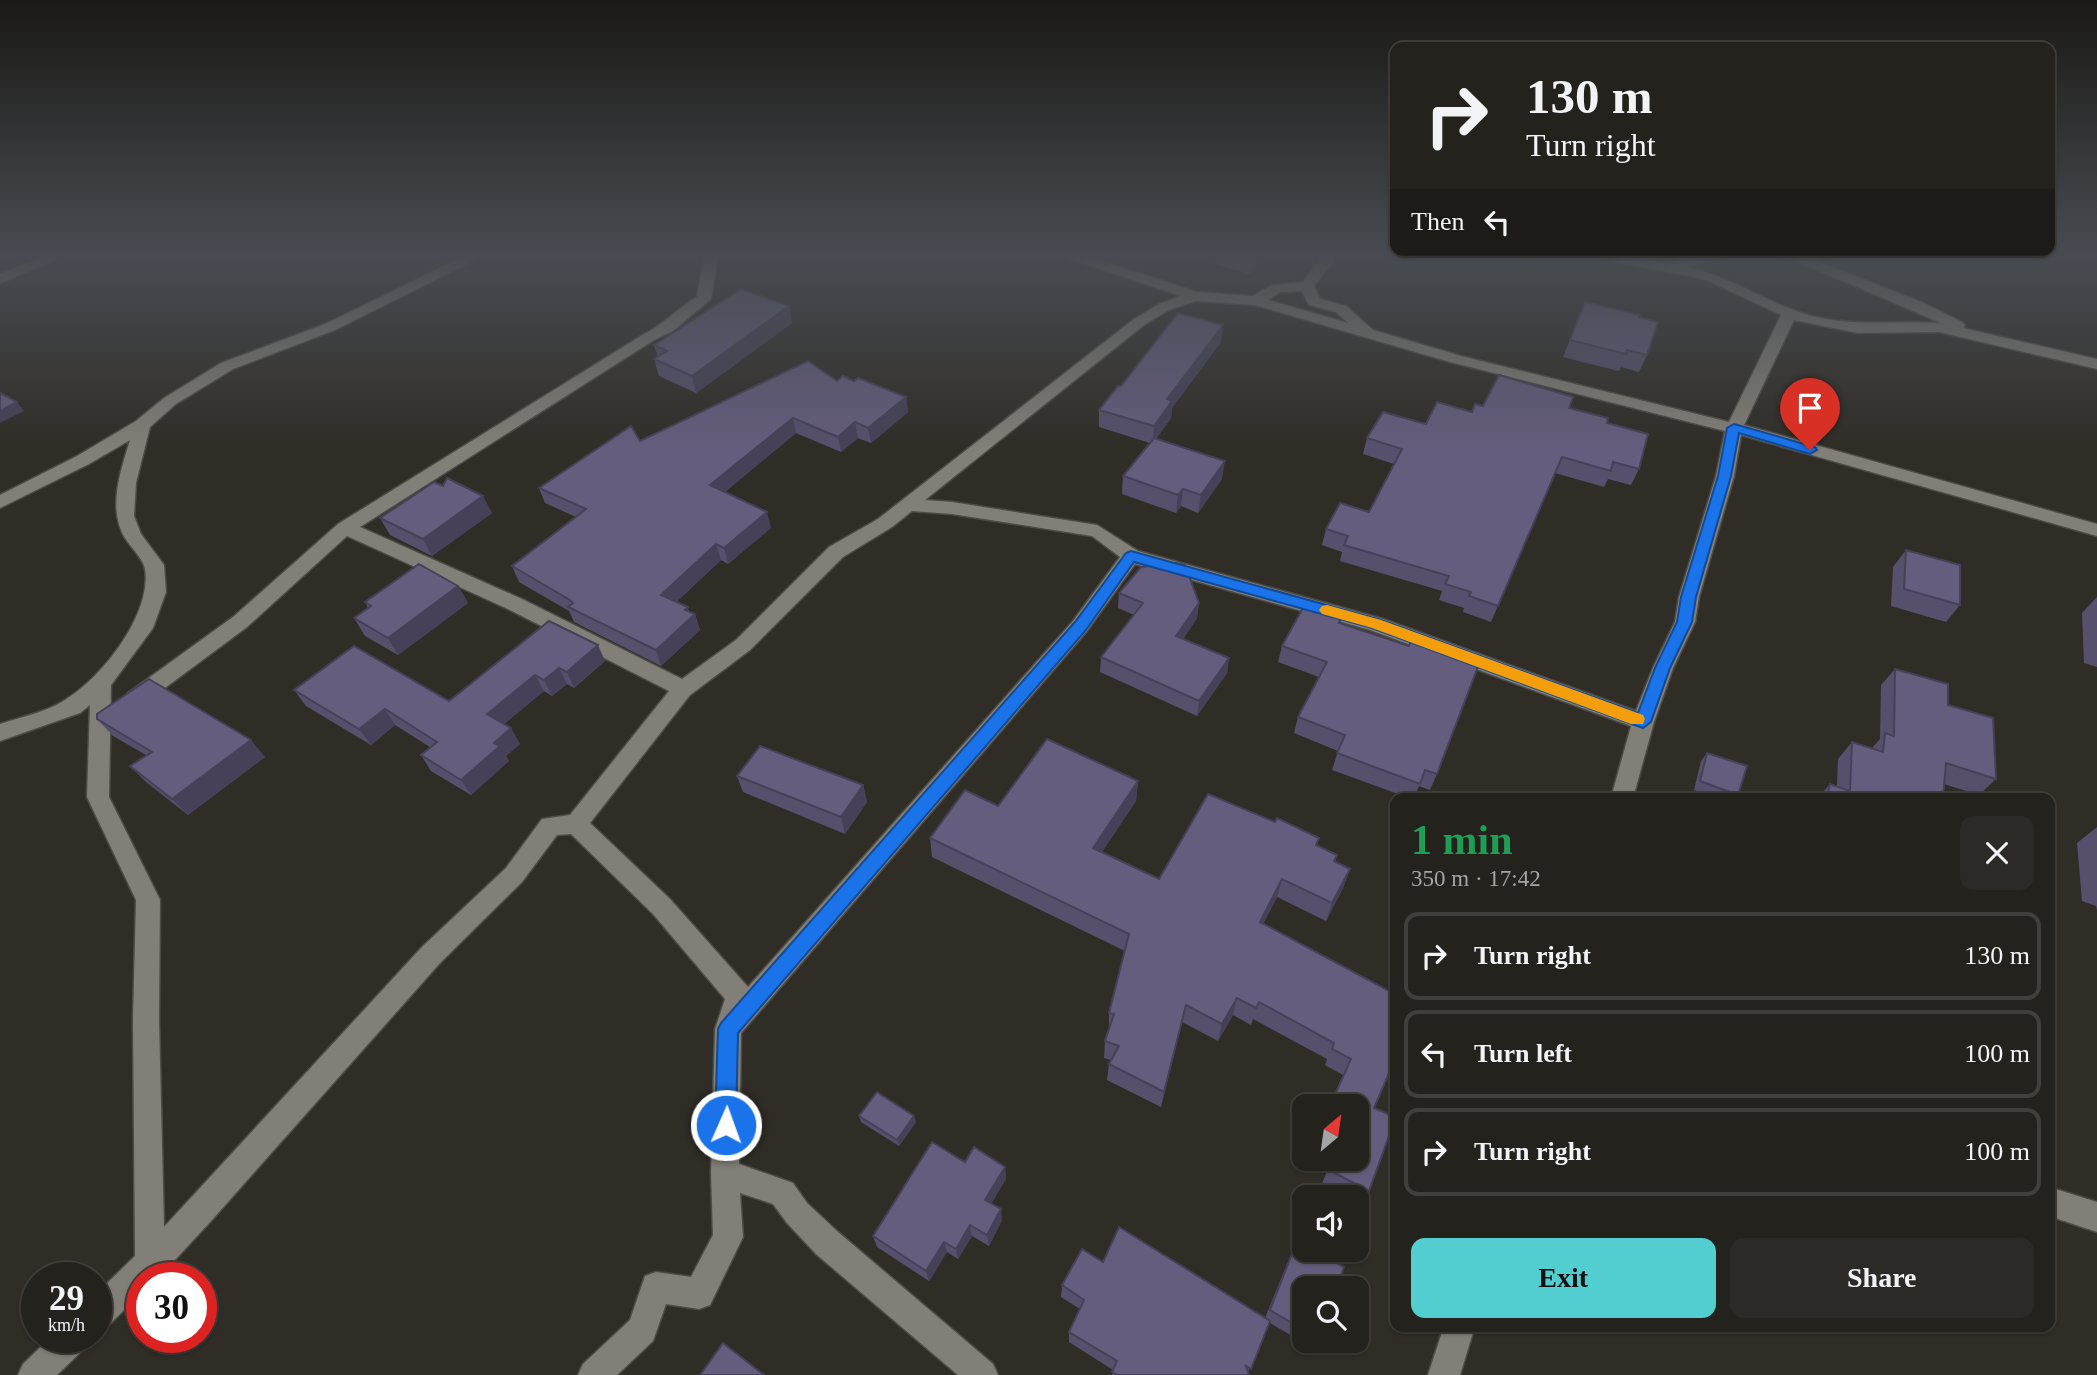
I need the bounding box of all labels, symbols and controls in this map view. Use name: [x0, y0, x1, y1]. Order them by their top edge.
text: 130 m: [1526, 69, 1653, 124]
icon: right: [1411, 70, 1502, 161]
text: Turn right: [1526, 127, 1656, 163]
icon: left: [1478, 203, 1516, 241]
text: Then: [1411, 207, 1464, 236]
pin: [1780, 378, 1840, 450]
icon: arrive: [1791, 389, 1829, 427]
button: close: [1960, 816, 2034, 890]
text: 1 min: [1411, 817, 1513, 863]
text: 350 m · 17:42: [1411, 866, 1541, 891]
icon: right: [1415, 937, 1453, 975]
text: Turn right: [1474, 941, 1591, 970]
text: 130 m: [1964, 941, 2030, 970]
icon: left: [1415, 1035, 1453, 1073]
text: Turn left: [1474, 1039, 1572, 1068]
text: 100 m: [1964, 1039, 2030, 1068]
position arrow: [689, 1088, 763, 1162]
north arrow: [1292, 1094, 1368, 1171]
map controls: [1292, 1094, 1369, 1353]
icon: right: [1415, 1133, 1453, 1171]
text: Turn right: [1474, 1137, 1591, 1166]
text: 100 m: [1964, 1137, 2030, 1166]
button: sound: [1292, 1185, 1369, 1262]
button: Exit: [1411, 1238, 1716, 1318]
button: Share: [1730, 1238, 2034, 1318]
speed limit sign: 30: [126, 1262, 217, 1353]
button: search: [1292, 1276, 1369, 1353]
text: 29: [49, 1279, 84, 1318]
text: km/h: [48, 1315, 85, 1335]

